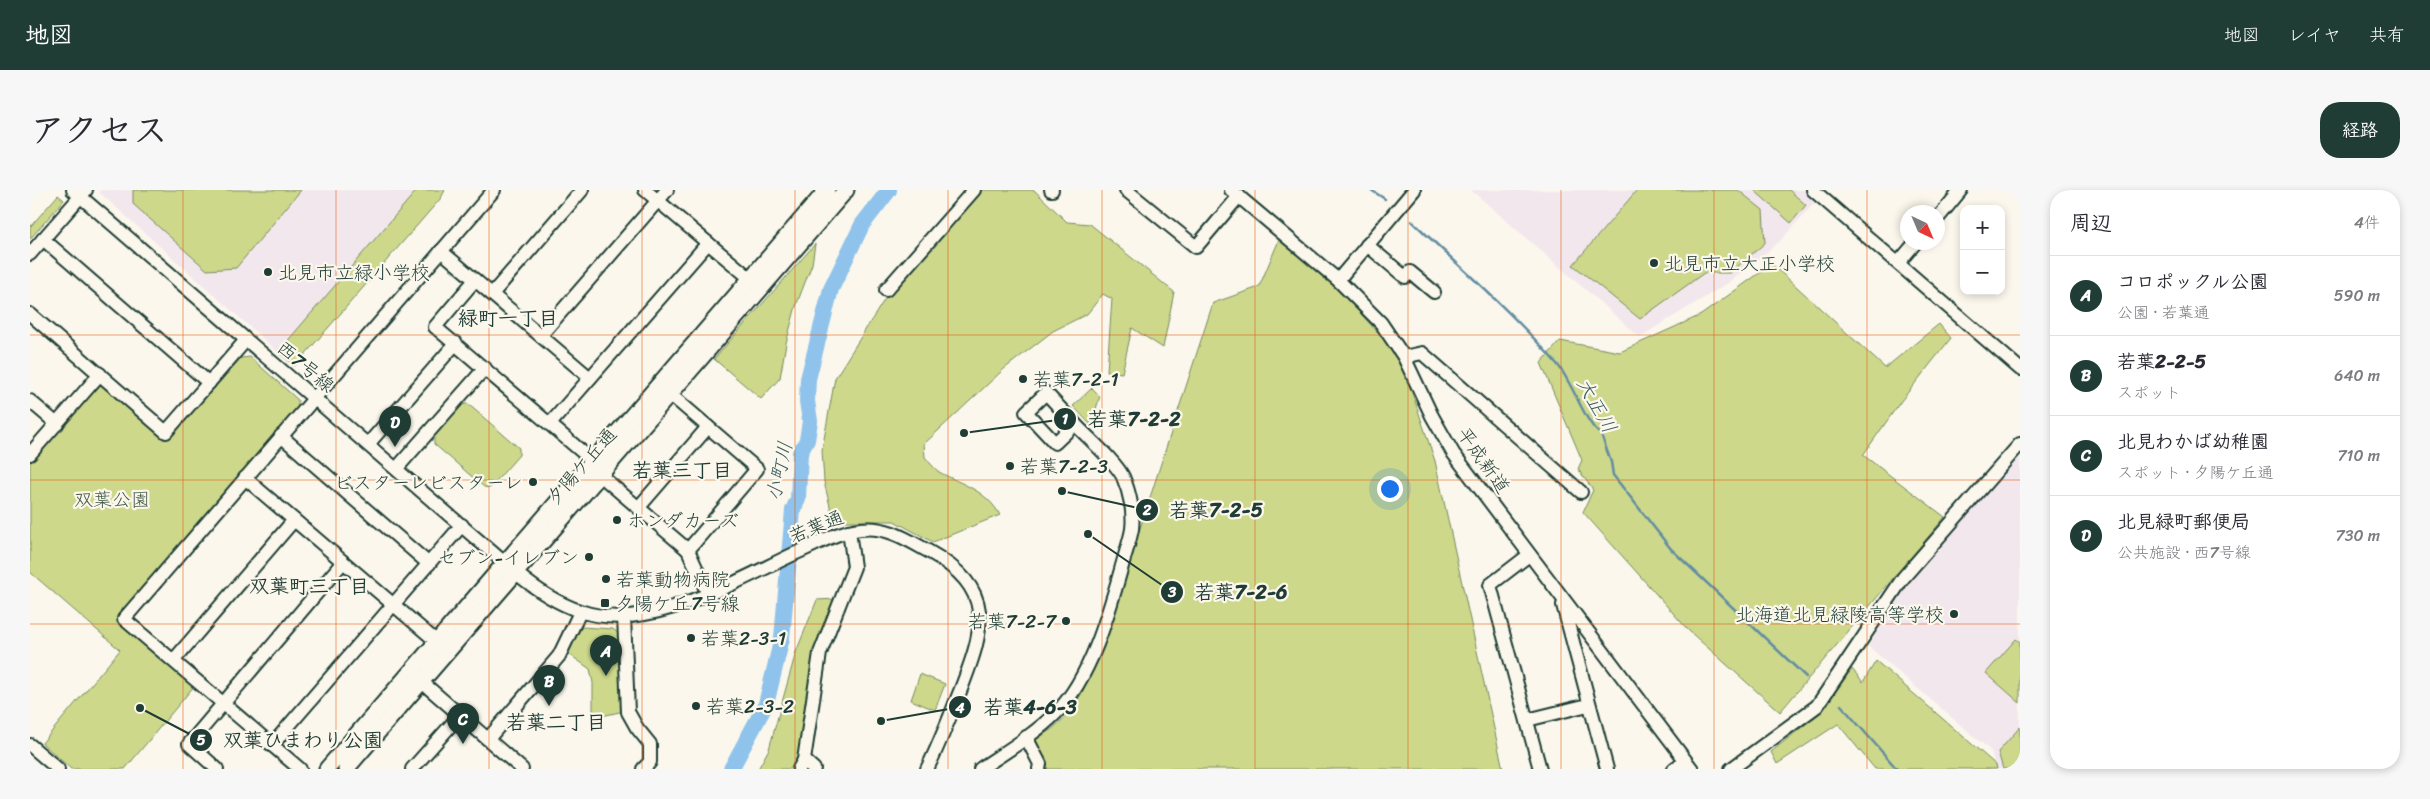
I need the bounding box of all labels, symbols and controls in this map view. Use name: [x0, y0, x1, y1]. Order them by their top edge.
text: 地図: [25, 14, 73, 56]
text: 地図: [2224, 19, 2260, 51]
text: レイヤ: [2288, 19, 2341, 51]
text: 共有: [2369, 19, 2405, 51]
text: アクセス: [30, 99, 168, 161]
button: 経路: [2320, 102, 2400, 158]
text: 周辺: [2070, 204, 2112, 242]
north arrow: [1900, 205, 1945, 250]
map controls: [1960, 205, 2005, 295]
button: +: [1960, 205, 2005, 250]
text: 4件: [2354, 208, 2380, 237]
place label: 北見市立大正小学校: [1664, 247, 1835, 280]
button: −: [1960, 250, 2005, 295]
place label: 北見市立緑小学校: [278, 256, 430, 289]
marker: 北見市立大正小学校: [1648, 257, 1660, 269]
text: コロポックル公園: [2117, 265, 2268, 298]
marker: 北見市立緑小学校: [262, 266, 274, 278]
text: A: [2081, 281, 2091, 310]
text: 590 m: [2334, 281, 2380, 310]
text: 公園 · 若葉通: [2117, 298, 2210, 327]
district label: 緑町一丁目: [458, 301, 558, 336]
street label: 西7号線: [269, 332, 342, 401]
text: 若葉2-2-5: [2117, 345, 2206, 378]
text: B: [2081, 361, 2091, 390]
text: 640 m: [2334, 361, 2380, 390]
place label: 若葉7-2-1: [1033, 363, 1119, 396]
water label: 大正川: [1567, 371, 1626, 440]
marker: 若葉7-2-1: [1017, 373, 1029, 385]
text: スポット: [2117, 378, 2181, 407]
callout: 若葉7-2-2: [1052, 402, 1190, 437]
text: 若葉7-2-2: [1087, 402, 1181, 437]
pin: D: [379, 406, 411, 447]
text: 1: [1062, 406, 1069, 432]
street label: 夕陽ケ丘通: [538, 420, 625, 513]
street label: 平成新道: [1448, 420, 1519, 501]
text: 北見わかば幼稚園: [2117, 425, 2269, 458]
water label: 小町川: [756, 438, 803, 504]
text: C: [2081, 441, 2091, 470]
text: 710 m: [2337, 441, 2380, 470]
place label: 若葉7-2-3: [1020, 450, 1108, 483]
district label: 若葉三丁目: [632, 453, 732, 488]
text: スポット · 夕陽ケ丘通: [2117, 458, 2274, 487]
marker: 若葉7-2-3: [1004, 460, 1016, 472]
place label: ビスターレビスターレ: [334, 466, 523, 499]
marker: ビスターレビスターレ: [527, 476, 539, 488]
your location: [1377, 476, 1403, 502]
park label: 双葉公園: [74, 483, 150, 516]
callout: 若葉7-2-5: [1134, 493, 1273, 528]
text: 若葉7-2-5: [1169, 493, 1263, 528]
text: 2: [1142, 497, 1152, 523]
street label: 若葉通: [784, 500, 849, 552]
place label: ホンダカーズ: [627, 504, 739, 537]
text: 北見緑町郵便局: [2117, 505, 2250, 538]
marker: ホンダカーズ: [611, 514, 623, 526]
text: D: [2081, 521, 2091, 550]
text: 730 m: [2336, 521, 2380, 550]
text: 公共施設 · 西7号線: [2117, 538, 2251, 567]
place label: セブン-イレブン: [437, 541, 579, 574]
marker: セブン-イレブン: [583, 551, 595, 563]
place label: 若葉動物病院: [616, 563, 730, 596]
district label: 双葉町三丁目: [249, 569, 369, 604]
marker: 若葉動物病院: [600, 573, 612, 585]
callout: 若葉7-2-6: [1160, 574, 1297, 609]
text: 若葉7-2-6: [1195, 575, 1287, 610]
text: 3: [1167, 579, 1177, 605]
place label: 夕陽ケ丘7号線: [615, 587, 740, 620]
marker: 夕陽ケ丘7号線: [599, 597, 611, 609]
place label: 北海道北見緑陵高等学校: [1735, 598, 1944, 631]
place label: 若葉7-2-7: [968, 605, 1057, 638]
marker: 北海道北見緑陵高等学校: [1948, 608, 1960, 620]
marker: 若葉7-2-7: [1060, 615, 1072, 627]
place label: 若葉2-3-1: [701, 622, 786, 655]
marker: 若葉2-3-1: [685, 632, 697, 644]
pin: A: [590, 635, 622, 676]
pin: B: [533, 665, 565, 706]
place label: 若葉2-3-2: [706, 690, 794, 723]
callout: 若葉4-6-3: [948, 690, 1086, 725]
text: 若葉4-6-3: [983, 690, 1077, 725]
text: 4: [954, 695, 965, 721]
marker: 若葉2-3-2: [690, 700, 702, 712]
pin: C: [447, 703, 479, 744]
district label: 若葉二丁目: [506, 705, 606, 740]
callout: 双葉ひまわり公園: [188, 723, 393, 758]
text: 双葉ひまわり公園: [223, 723, 383, 758]
text: 5: [196, 727, 206, 753]

